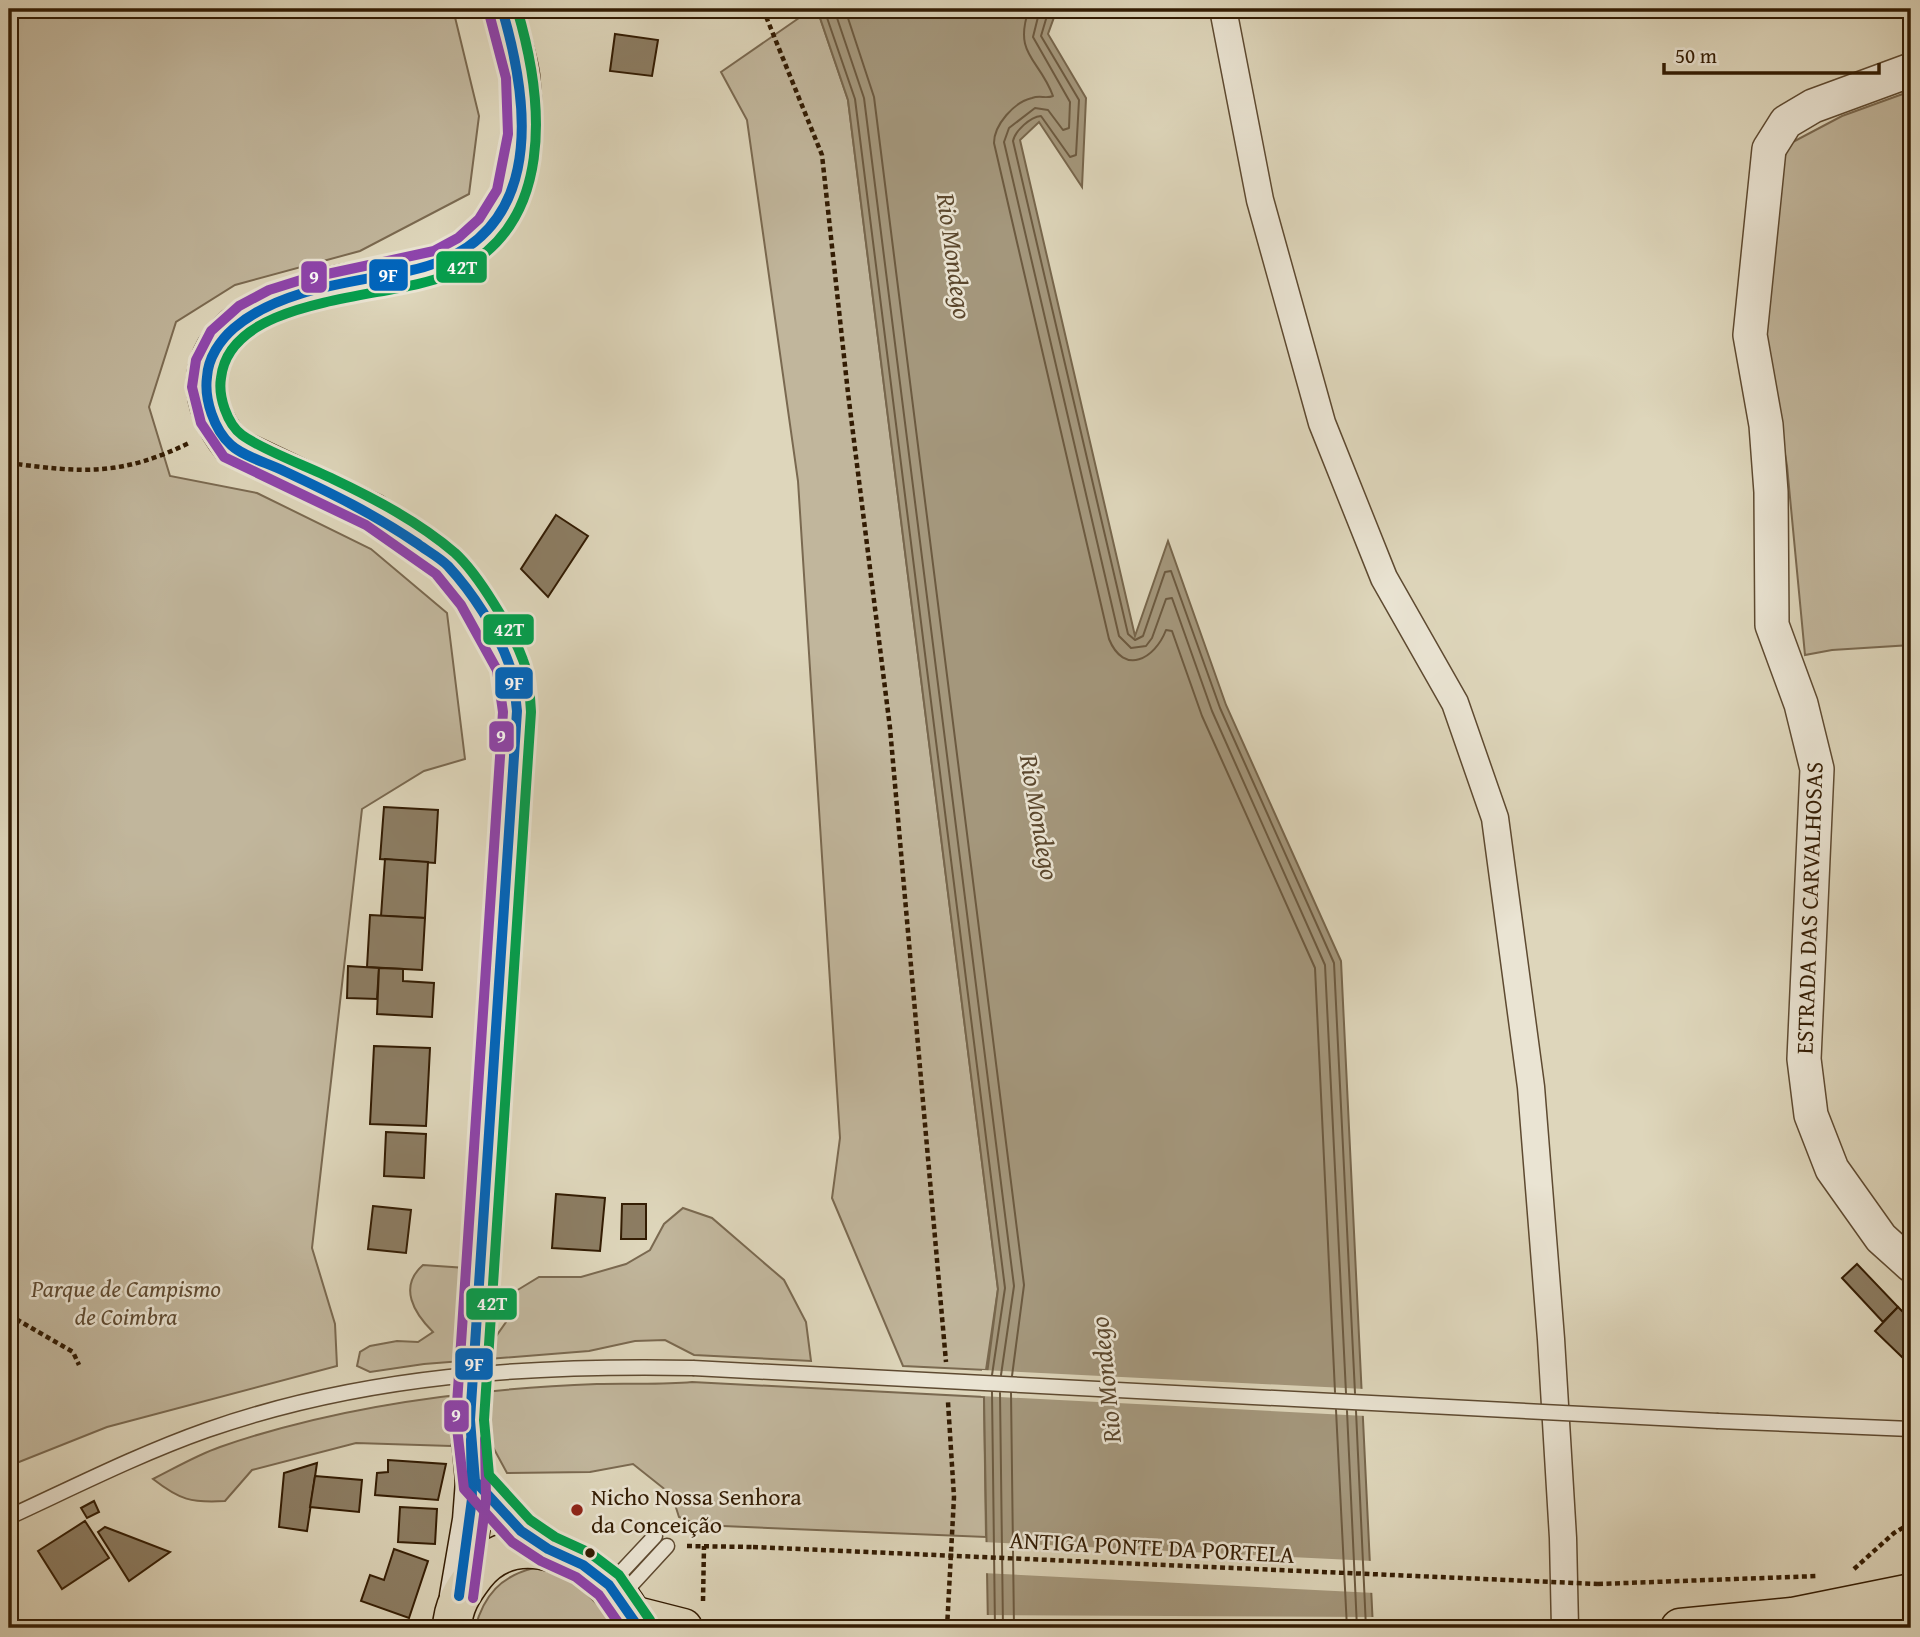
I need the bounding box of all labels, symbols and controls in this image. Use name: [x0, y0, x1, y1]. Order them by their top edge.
scale bar: [1664, 32, 1880, 76]
text: 50 m: [1675, 40, 1717, 71]
water label: Rio Mondego: [927, 190, 983, 322]
line badge: 42T: [435, 250, 488, 284]
text: 42T: [447, 253, 477, 281]
line badge: 9F: [368, 258, 409, 292]
line badge: 9: [300, 260, 328, 294]
text: 9F: [378, 261, 398, 289]
text: 9: [309, 263, 319, 291]
line badge: 42T: [482, 613, 535, 646]
text: 42T: [494, 615, 524, 643]
line badge: 9F: [494, 666, 534, 700]
text: 9F: [504, 669, 524, 697]
line badge: 9: [488, 720, 515, 753]
text: 9: [496, 722, 506, 750]
water label: Rio Mondego: [1010, 750, 1070, 883]
street label: ESTRADA DAS CARVALHOSAS: [1786, 761, 1832, 1055]
park label: Parque de Campismo de Coimbra: [30, 1271, 221, 1334]
line badge: 42T: [465, 1287, 518, 1321]
text: 42T: [477, 1289, 507, 1317]
water label: Rio Mondego: [1079, 1315, 1131, 1446]
line badge: 9F: [454, 1347, 494, 1381]
text: 9F: [464, 1350, 484, 1378]
line badge: 9: [443, 1399, 470, 1433]
text: 9: [451, 1401, 461, 1429]
place label: Nicho Nossa Senhora da Conceição: [591, 1479, 802, 1542]
marker: Nicho Nossa Senhora da Conceição: [569, 1502, 585, 1518]
street label: ANTIGA PONTE DA PORTELA: [1009, 1522, 1296, 1572]
unlabelled marker: [583, 1546, 597, 1560]

